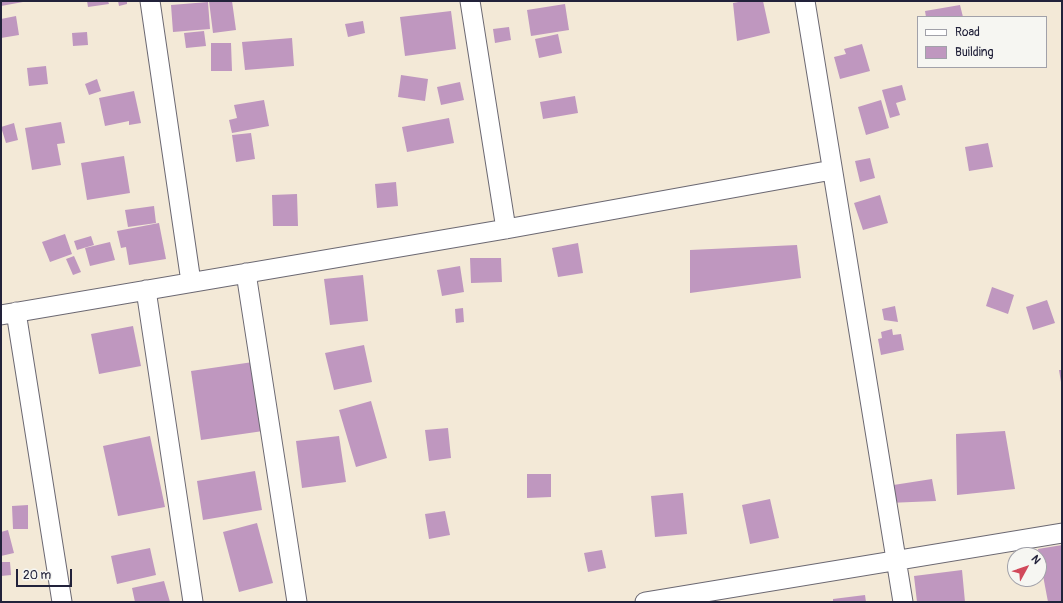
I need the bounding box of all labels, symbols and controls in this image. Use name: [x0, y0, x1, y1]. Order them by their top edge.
legend: [917, 16, 1047, 68]
text: Road: [955, 25, 980, 40]
text: Building: [955, 45, 994, 60]
north arrow: [1007, 547, 1047, 587]
text: N: [1028, 553, 1043, 567]
scale bar: [18, 561, 74, 587]
text: 20 m: [23, 568, 51, 583]

